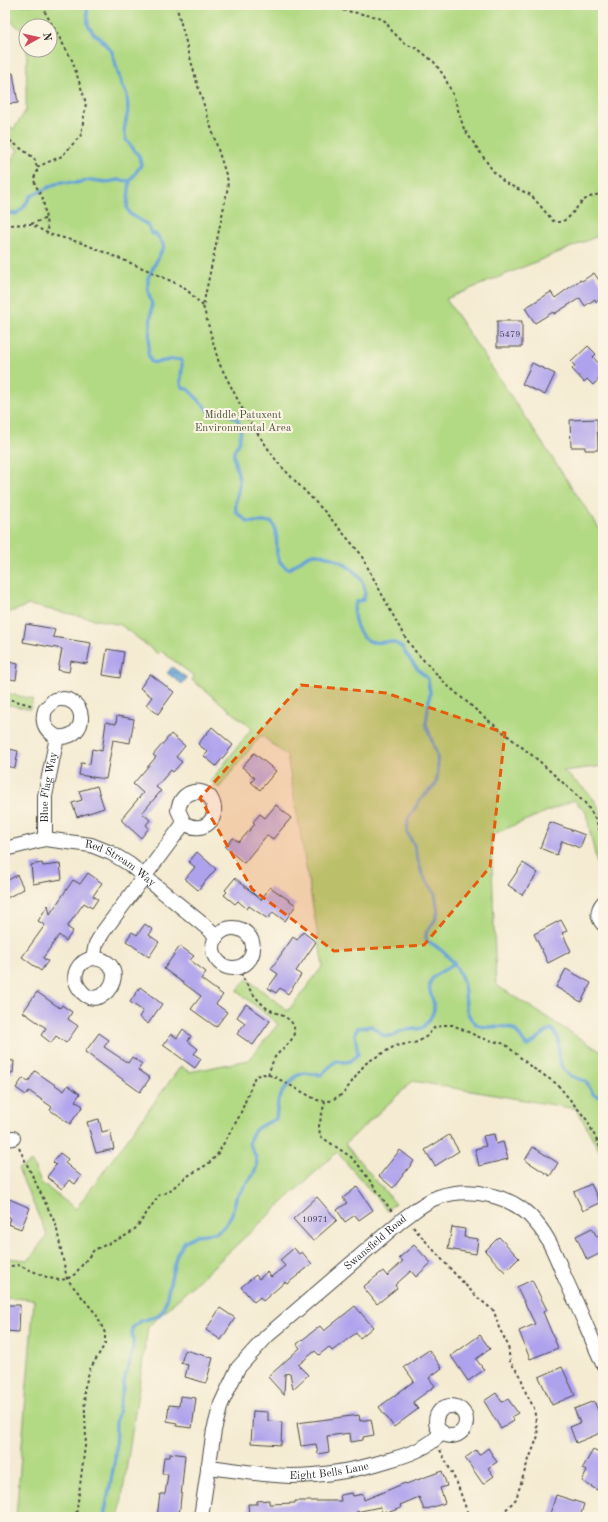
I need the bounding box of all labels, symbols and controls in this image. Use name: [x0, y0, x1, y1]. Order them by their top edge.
north arrow: [18, 18, 58, 58]
text: N: [40, 32, 53, 42]
house number: 5479: [500, 330, 520, 339]
park label: Middle Patuxent Environmental Area: [195, 410, 292, 434]
street label: Blue Flag Way: [39, 751, 59, 823]
street label: Red Stream Way: [84, 839, 158, 889]
street label: Swansfield Road: [342, 1213, 409, 1272]
house number: 10971: [302, 1215, 328, 1224]
street label: Eight Bells Lane: [289, 1460, 370, 1482]

